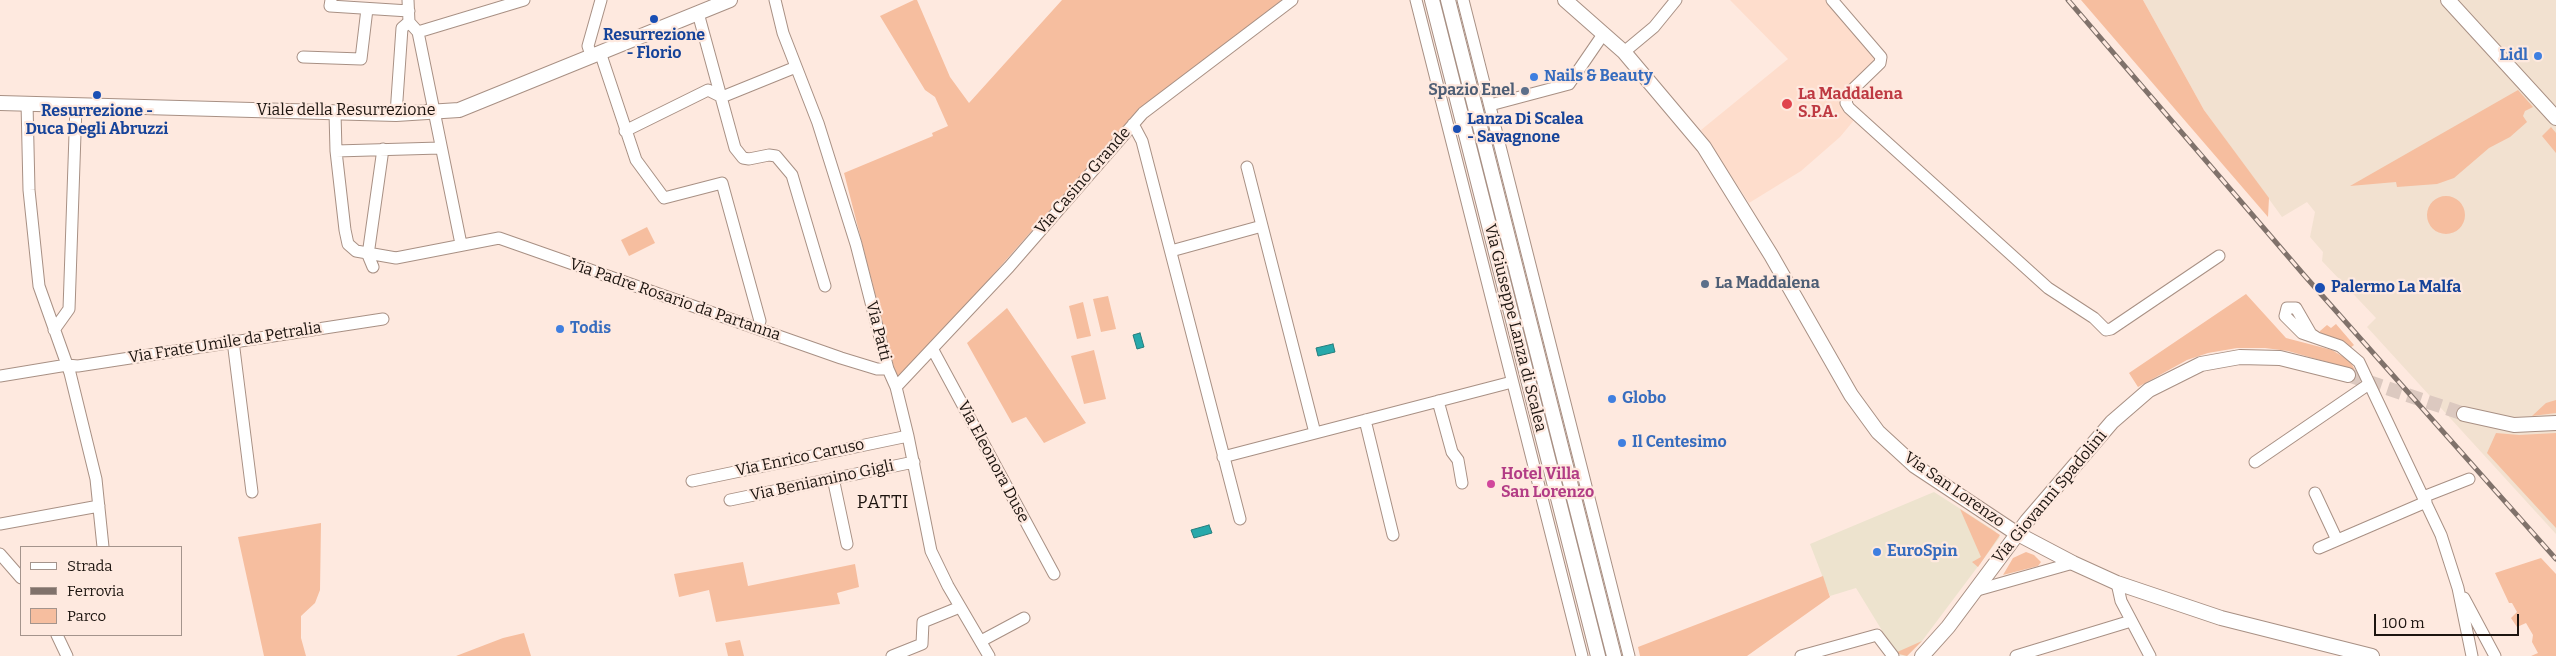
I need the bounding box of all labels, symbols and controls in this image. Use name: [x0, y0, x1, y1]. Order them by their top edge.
marker: Resurrezione - Florio: [648, 13, 660, 25]
place label: Resurrezione - Florio: [603, 26, 705, 64]
place label: Lidl: [2499, 46, 2528, 66]
marker: Lidl: [2532, 50, 2544, 62]
place label: Nails & Beauty: [1544, 67, 1653, 87]
marker: Nails & Beauty: [1528, 71, 1540, 83]
place label: Spazio Enel: [1428, 81, 1515, 101]
marker: Spazio Enel: [1519, 85, 1531, 97]
place label: La Maddalena S.P.A.: [1798, 85, 1903, 123]
marker: Resurrezione - Duca Degli Abruzzi: [91, 89, 103, 101]
marker: La Maddalena S.P.A.: [1780, 97, 1794, 111]
street label: Viale della Resurrezione: [257, 101, 435, 121]
place label: Resurrezione - Duca Degli Abruzzi: [26, 102, 168, 140]
place label: Lanza Di Scalea - Savagnone: [1467, 110, 1583, 148]
street label: Via Casino Grande: [1031, 123, 1135, 239]
marker: Lanza Di Scalea - Savagnone: [1451, 123, 1463, 135]
street label: Via Giuseppe Lanza di Scalea: [1480, 222, 1550, 434]
street label: Via Padre Rosario da Partanna: [567, 255, 783, 345]
place label: La Maddalena: [1715, 274, 1820, 294]
marker: La Maddalena: [1699, 278, 1711, 290]
place label: Palermo La Malfa: [2331, 278, 2461, 298]
marker: Palermo La Malfa: [2313, 281, 2327, 295]
street label: Via Patti: [861, 299, 895, 363]
street label: Via Frate Umile da Petralia: [127, 318, 323, 368]
place label: Todis: [570, 319, 611, 339]
marker: Todis: [554, 323, 566, 335]
place label: Globo: [1622, 389, 1666, 409]
marker: Globo: [1606, 393, 1618, 405]
street label: Via Eleonora Duse: [953, 398, 1033, 526]
street label: Via Giovanni Spadolini: [1989, 427, 2111, 567]
place label: Il Centesimo: [1632, 433, 1727, 453]
street label: Via Enrico Caruso: [734, 435, 866, 481]
marker: Il Centesimo: [1616, 437, 1628, 449]
street label: Via San Lorenzo: [1900, 448, 2008, 532]
street label: Via Beniamino Gigli: [748, 456, 896, 506]
place label: Hotel Villa San Lorenzo: [1501, 465, 1594, 503]
marker: Hotel Villa San Lorenzo: [1485, 478, 1497, 490]
district label: PATTI: [856, 492, 910, 514]
place label: EuroSpin: [1887, 542, 1957, 562]
legend: [20, 546, 182, 636]
marker: EuroSpin: [1871, 546, 1883, 558]
text: Strada: [67, 557, 113, 575]
text: Ferrovia: [67, 582, 124, 600]
scale bar: [2376, 604, 2521, 636]
text: Parco: [67, 607, 106, 625]
text: 100 m: [2382, 614, 2425, 632]

